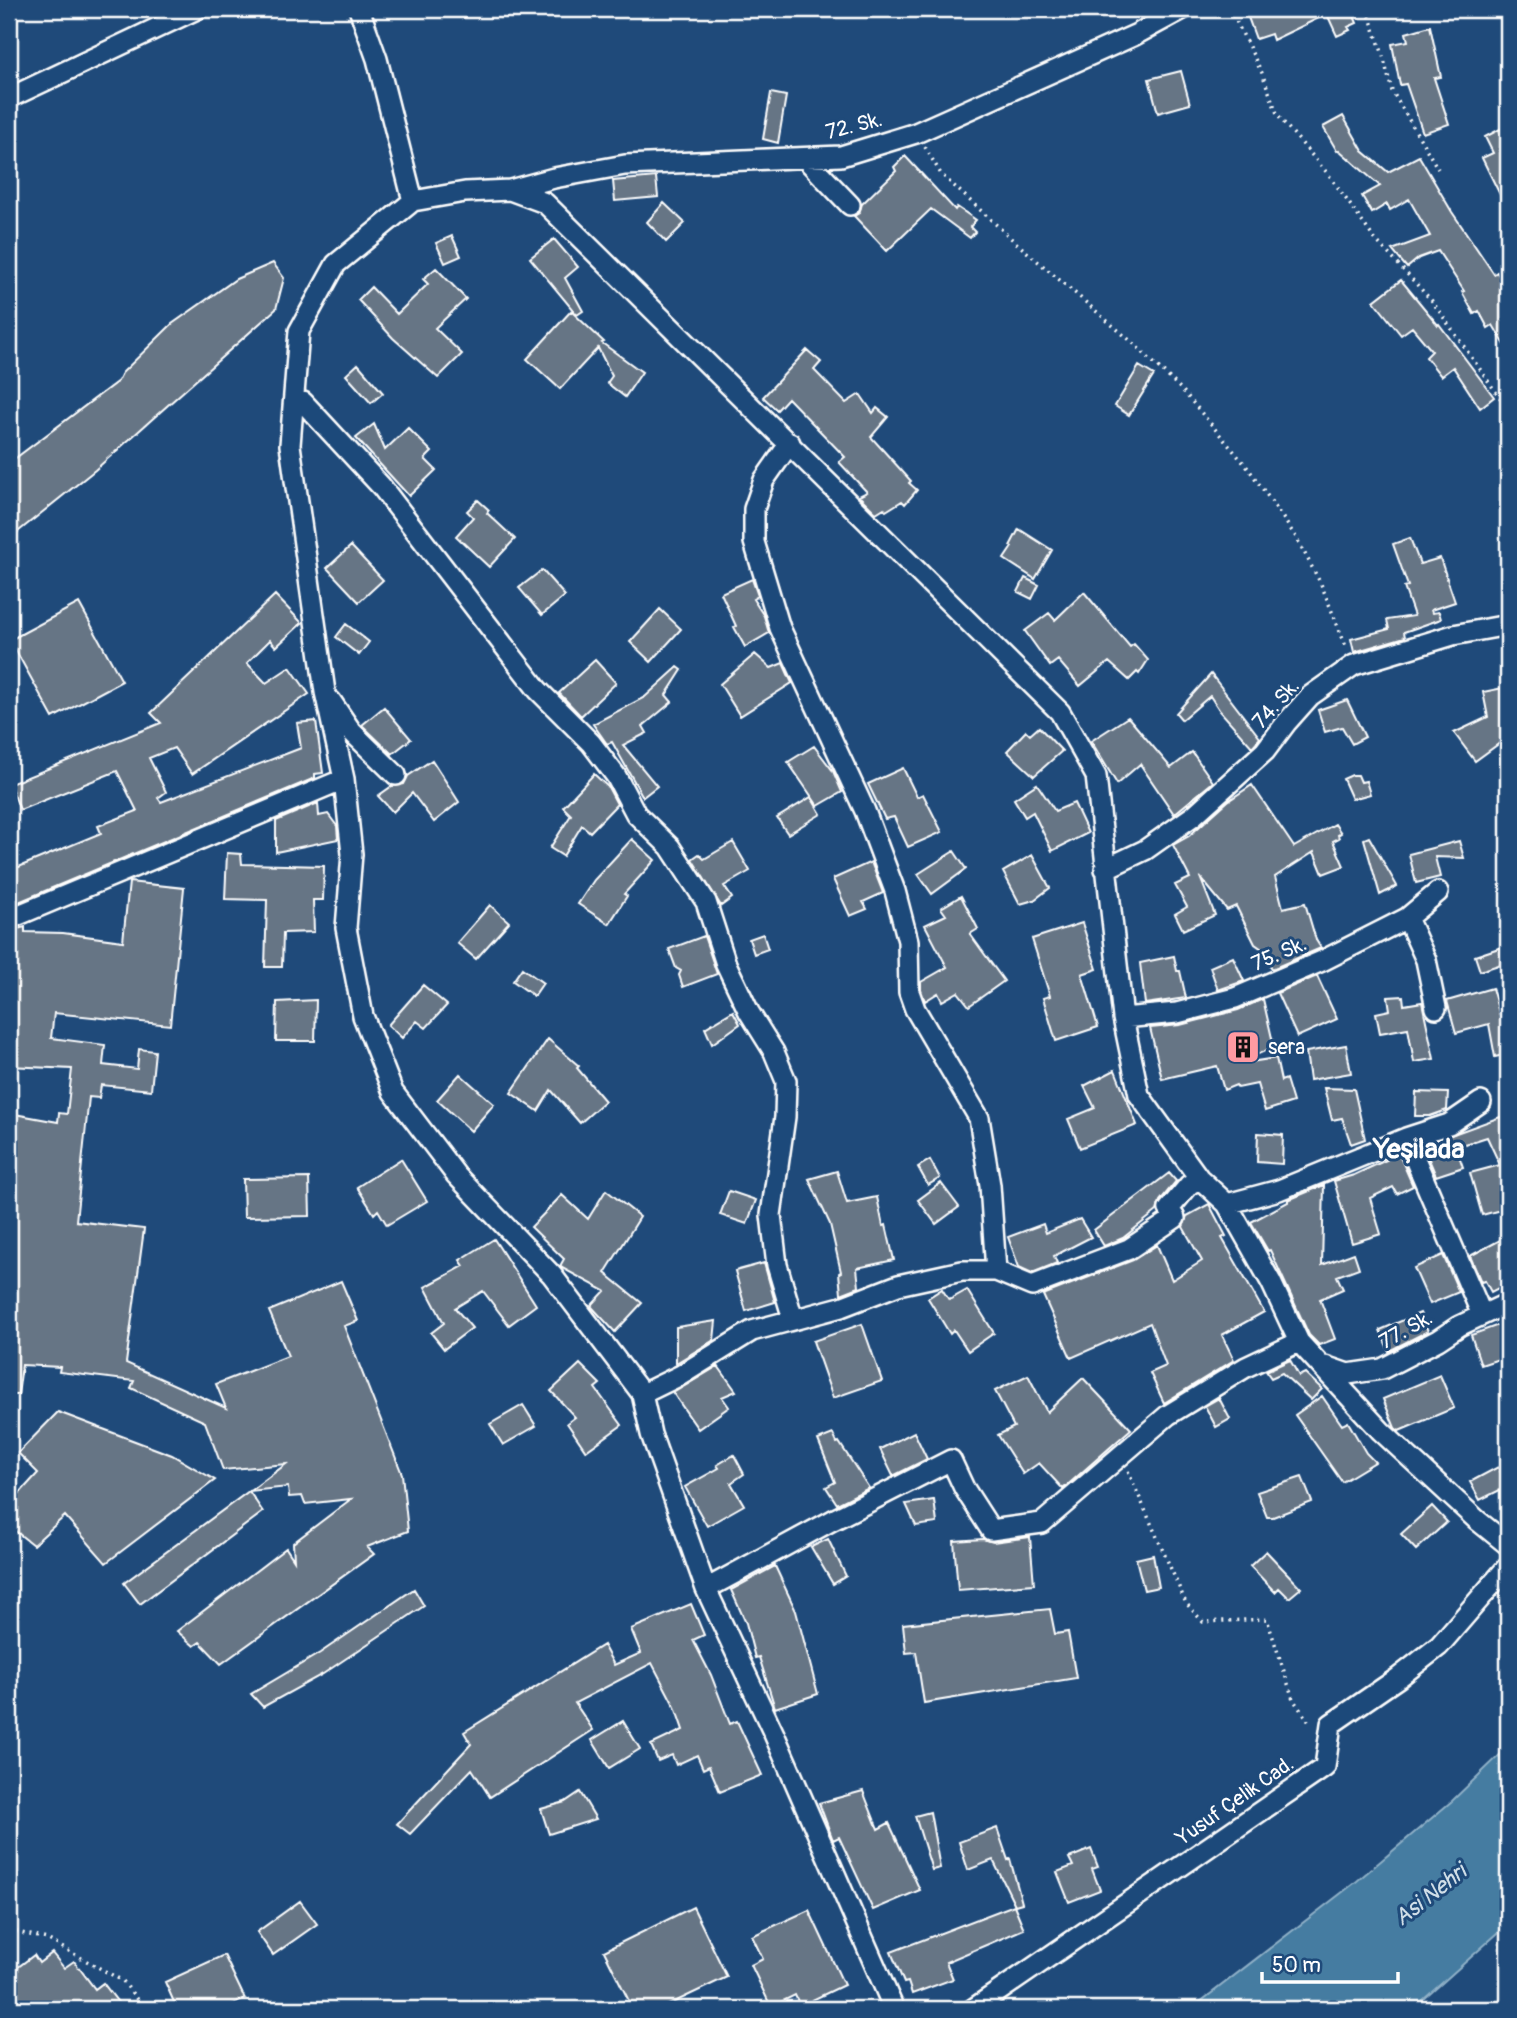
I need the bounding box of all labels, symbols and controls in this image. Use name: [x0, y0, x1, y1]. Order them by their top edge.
street label: 72. Sk.: [823, 106, 885, 146]
street label: 74. Sk.: [1247, 673, 1305, 735]
street label: 75. Sk.: [1247, 930, 1311, 978]
building icon: sera: [1224, 1028, 1262, 1066]
place label: sera: [1268, 1034, 1305, 1061]
district label: Yeşilada: [1372, 1132, 1464, 1167]
street label: 77. Sk.: [1375, 1304, 1437, 1356]
street label: Yusuf Çelik Cad.: [1170, 1750, 1299, 1852]
water label: Asi Nehri: [1388, 1855, 1475, 1932]
scale bar: [1262, 1941, 1398, 1985]
text: 50 m: [1272, 1952, 1321, 1979]

